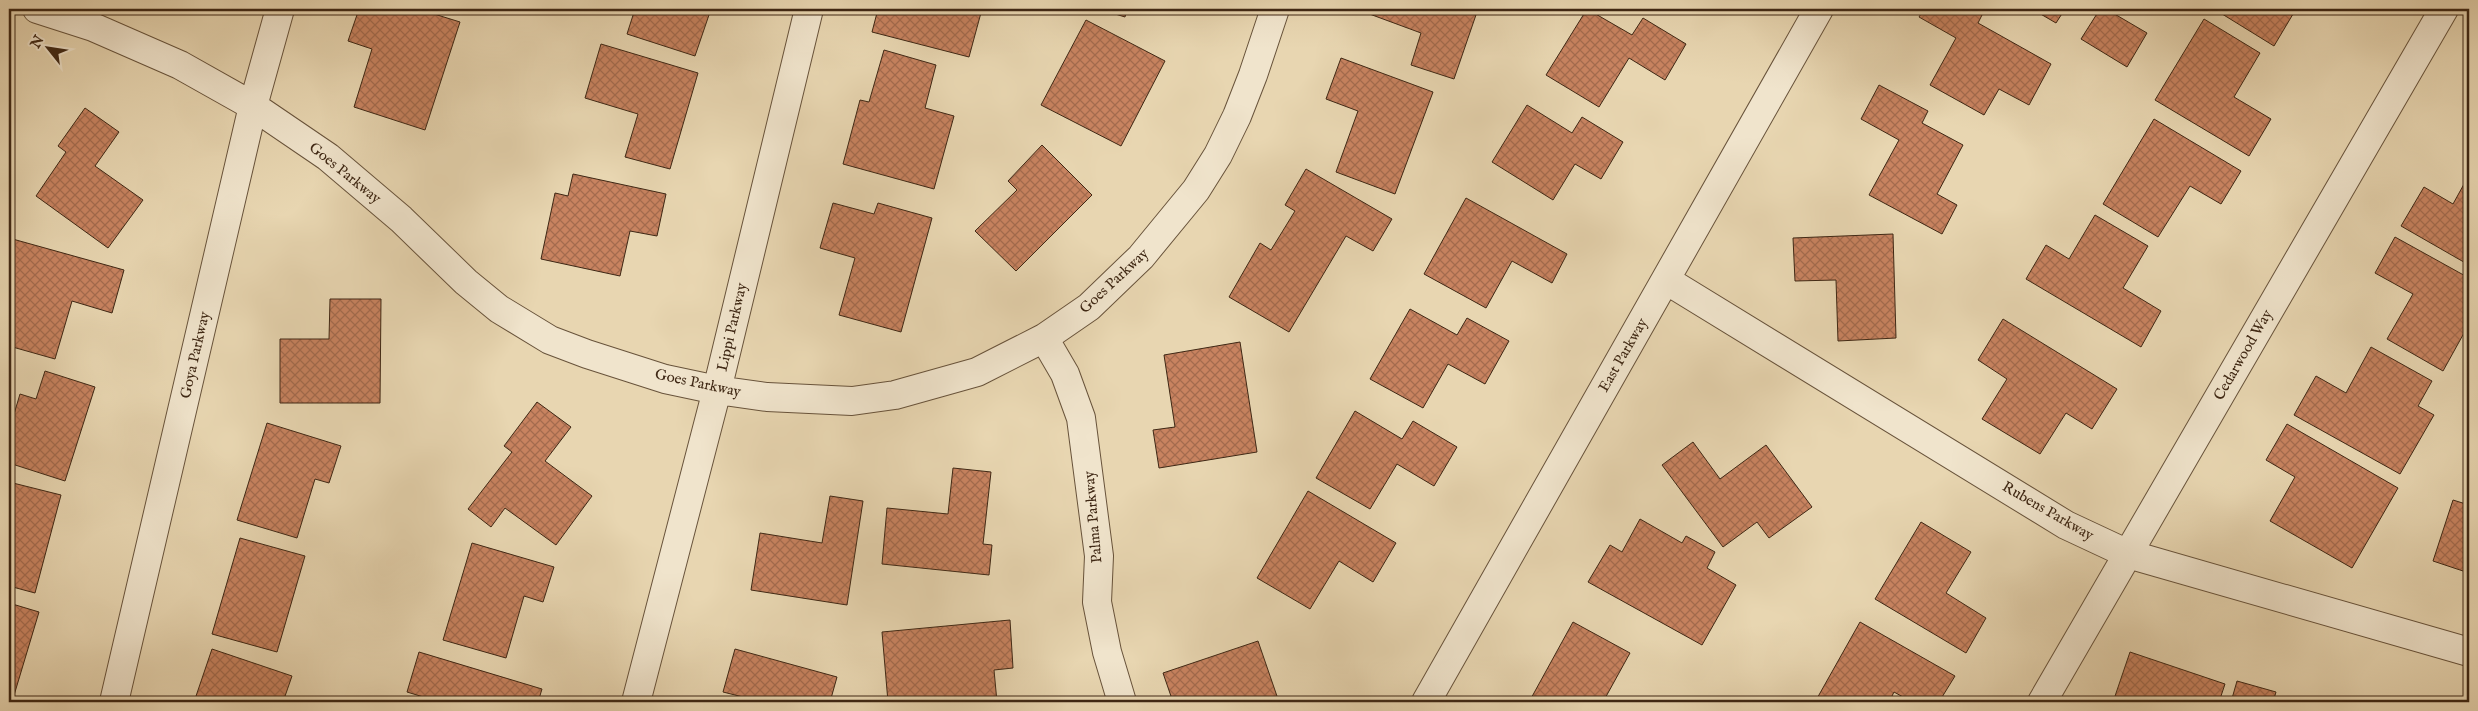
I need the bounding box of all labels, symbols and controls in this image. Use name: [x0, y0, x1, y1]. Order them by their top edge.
north arrow: [22, 22, 72, 72]
text: N: [26, 32, 48, 53]
street label: Goes Parkway: [305, 138, 385, 208]
street label: Goes Parkway: [1076, 244, 1153, 318]
street label: Lippi Parkway: [713, 280, 752, 373]
street label: Cedarwood Way: [2209, 306, 2277, 404]
street label: Goya Parkway: [176, 309, 214, 400]
street label: East Parkway: [1594, 314, 1652, 396]
street label: Goes Parkway: [653, 365, 743, 402]
street label: Palma Parkway: [1079, 469, 1106, 564]
street label: Rubens Parkway: [1999, 477, 2098, 545]

